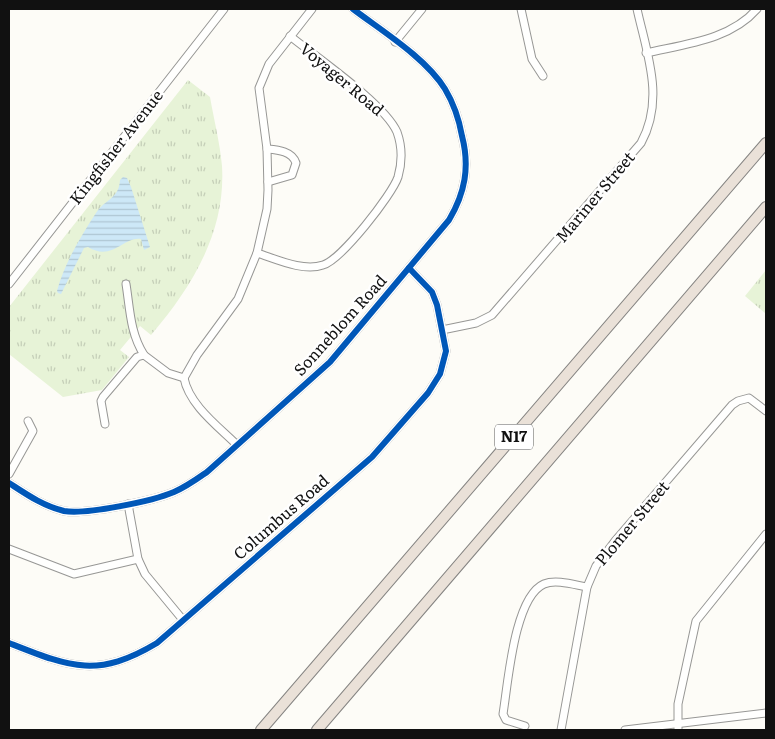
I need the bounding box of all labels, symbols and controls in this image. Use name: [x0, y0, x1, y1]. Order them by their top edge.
street label: Voyager Road: [295, 36, 390, 121]
street label: Kingfisher Avenue: [63, 84, 168, 209]
street label: Mariner Street: [549, 145, 640, 247]
street label: Sonneblom Road: [287, 268, 391, 380]
road number: N17: [495, 424, 533, 450]
street label: Columbus Road: [227, 468, 334, 565]
street label: Plomer Street: [589, 474, 674, 570]

